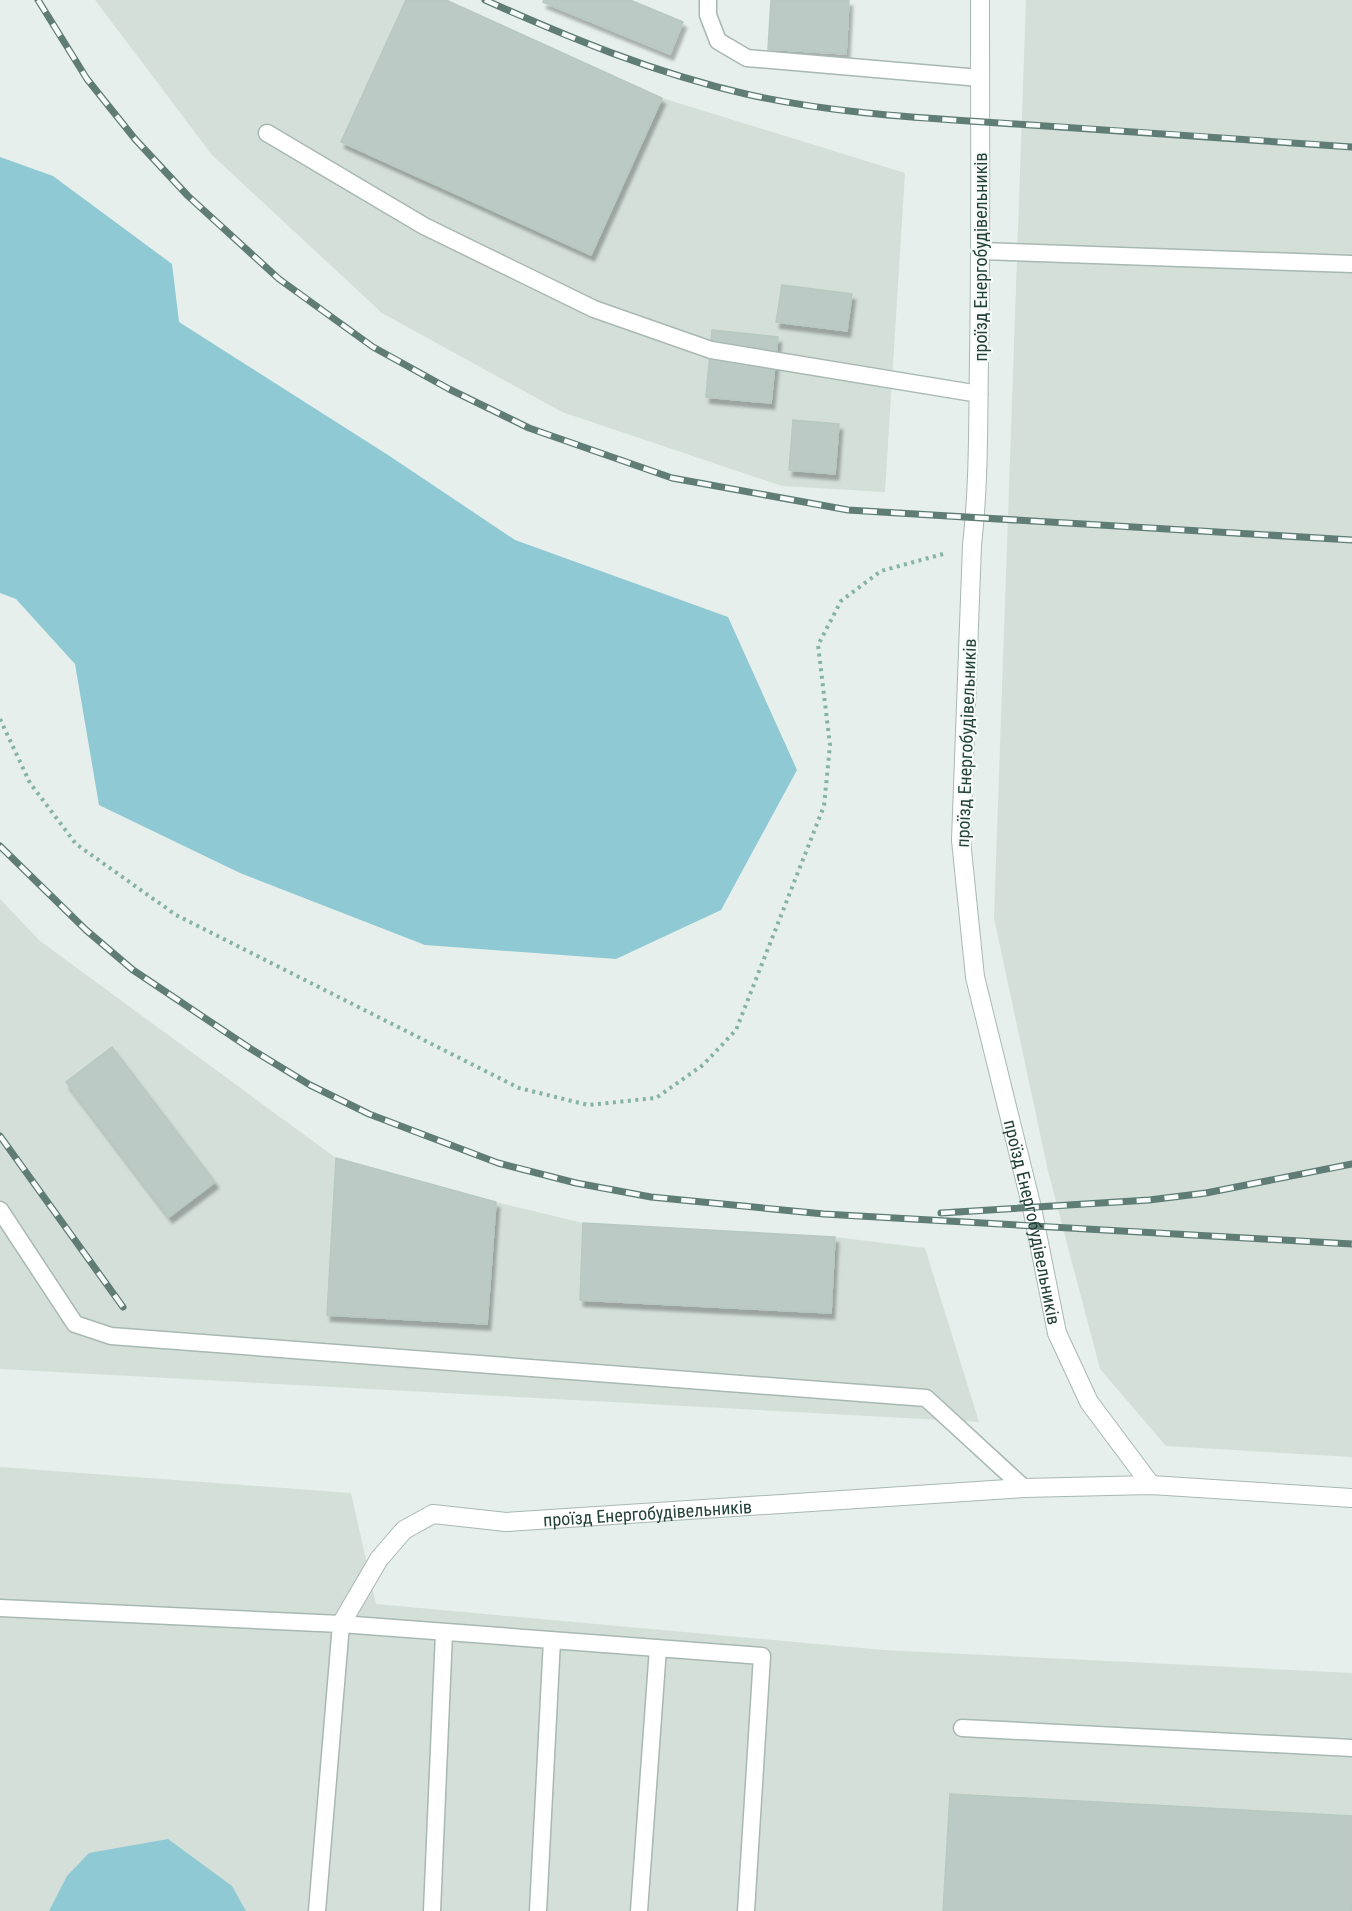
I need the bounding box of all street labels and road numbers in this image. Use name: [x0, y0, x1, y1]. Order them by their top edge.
street label: проїзд Енергобудівельників: [970, 152, 991, 362]
street label: проїзд Енергобудівельників: [952, 638, 980, 848]
street label: проїзд Енергобудівельників: [1000, 1117, 1066, 1326]
street label: проїзд Енергобудівельників: [542, 1495, 753, 1530]

